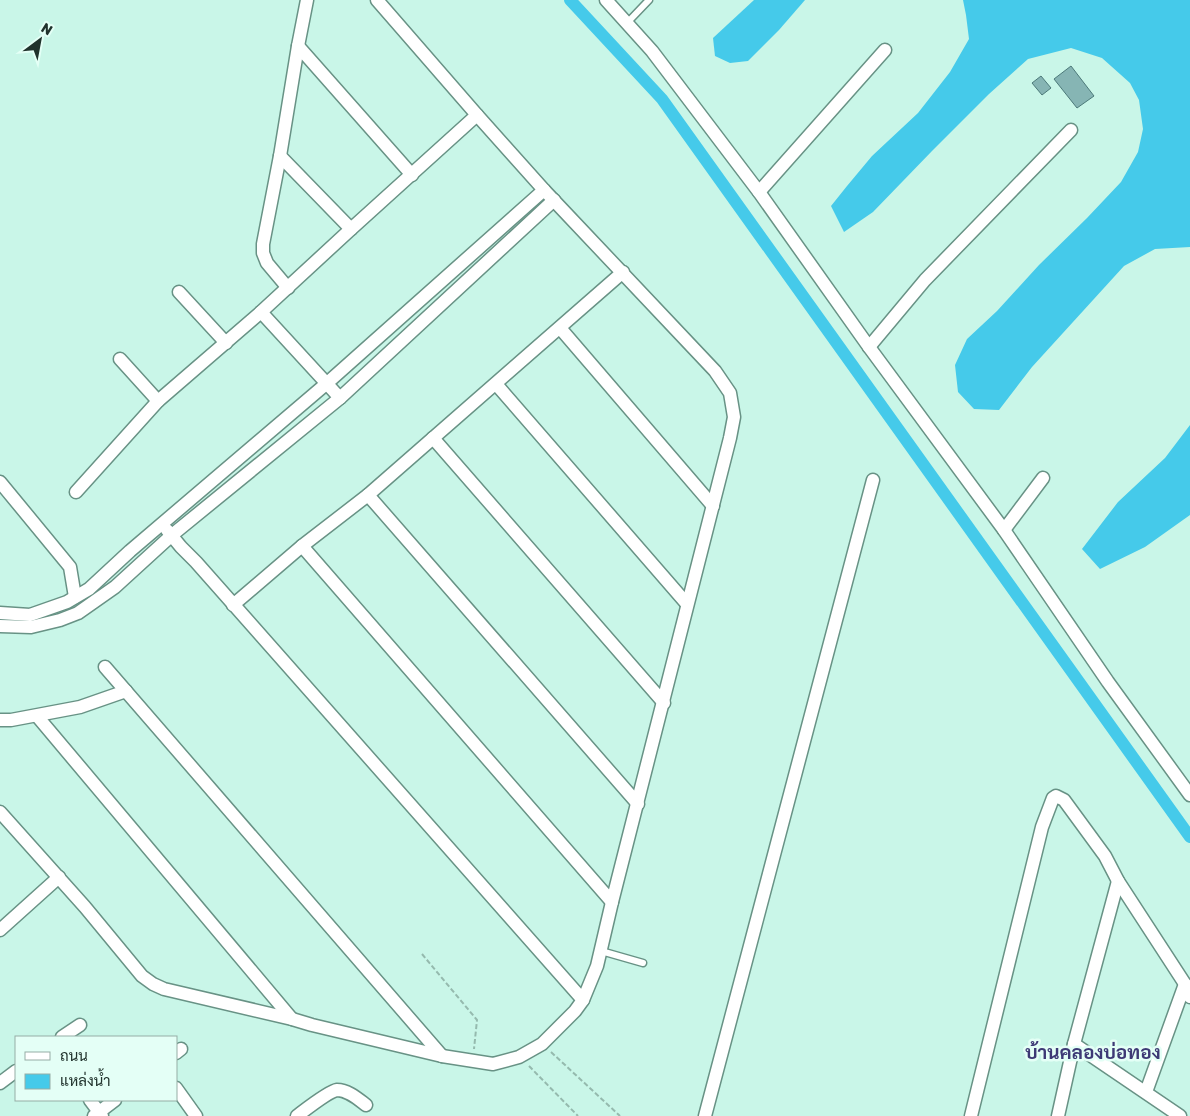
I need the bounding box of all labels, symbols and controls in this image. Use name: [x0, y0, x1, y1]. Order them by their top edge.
north arrow: [15, 15, 65, 65]
text: N: [38, 20, 55, 39]
legend: [15, 1036, 178, 1101]
district label: บ้านคลองบ่อทอง: [1025, 1041, 1161, 1064]
text: ถนน: [60, 1047, 88, 1065]
text: แหล่งน้ำ: [60, 1068, 111, 1090]

